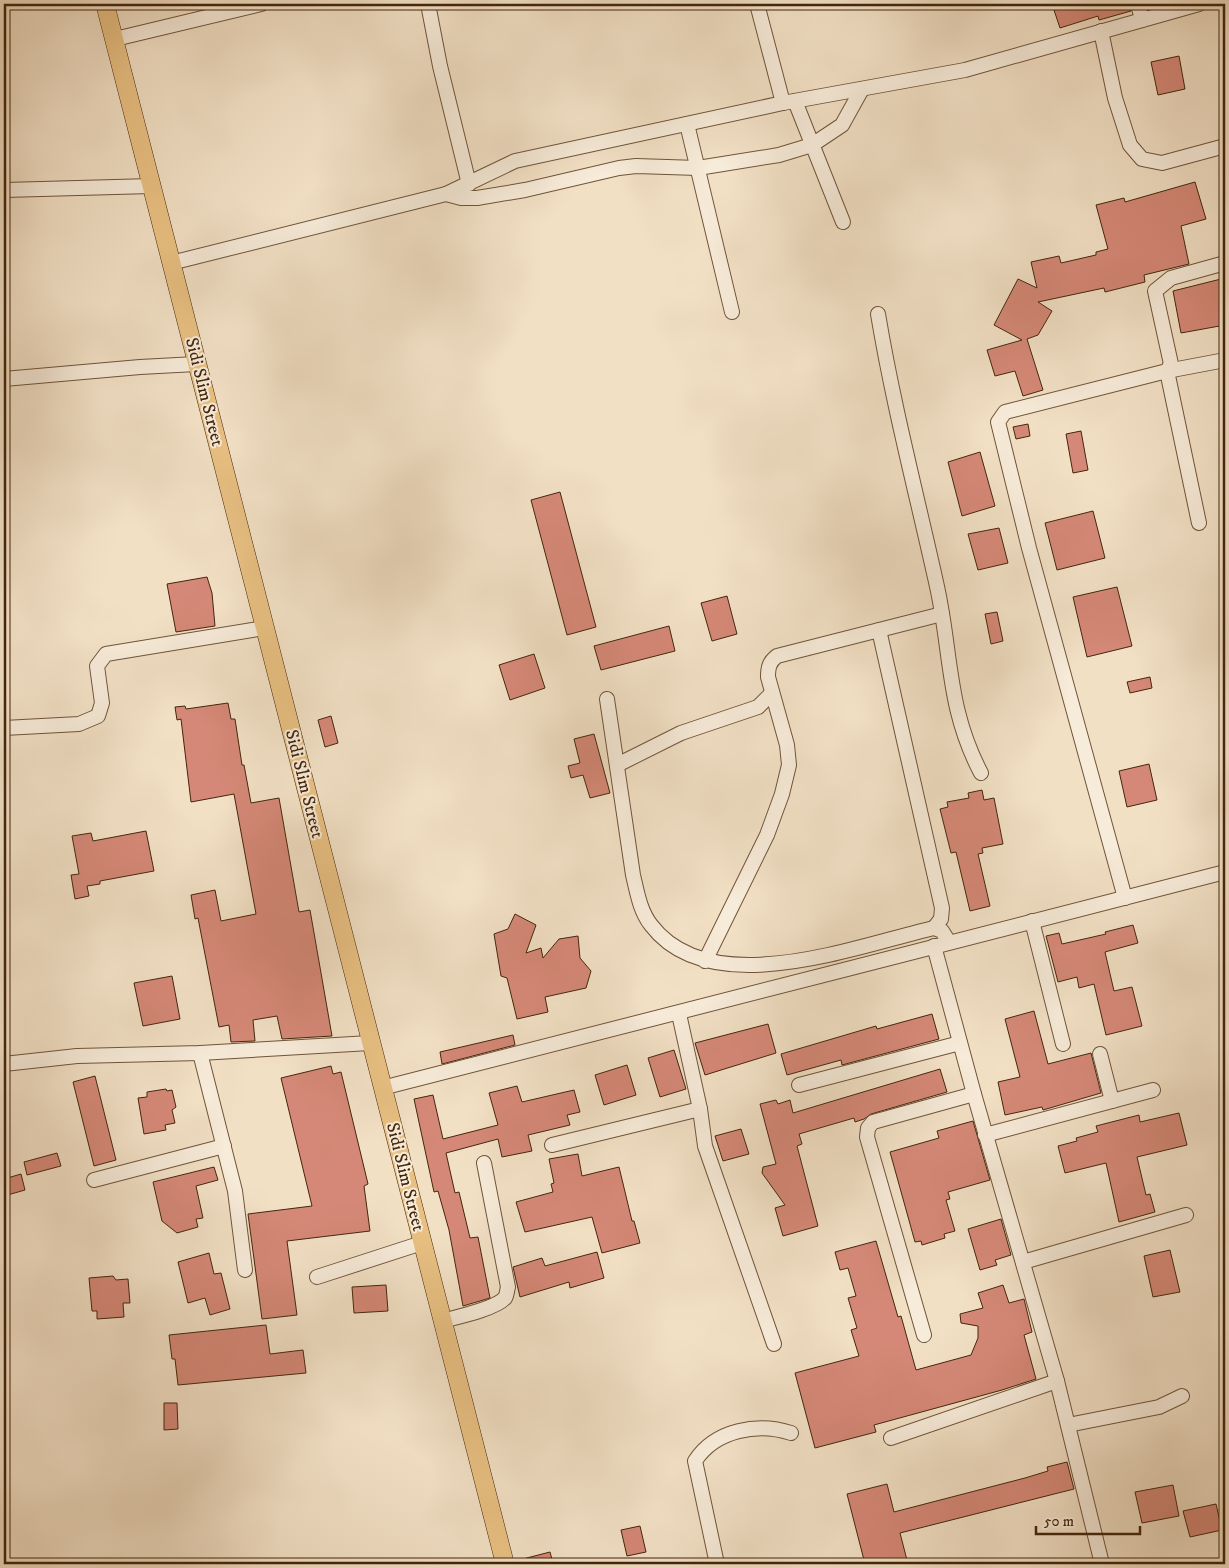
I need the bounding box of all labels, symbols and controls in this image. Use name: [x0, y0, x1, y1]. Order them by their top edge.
street label: Sidi Slim Street: [180, 335, 228, 449]
street label: Sidi Slim Street: [280, 727, 328, 841]
street label: Sidi Slim Street: [381, 1120, 429, 1234]
scale bar: [1036, 1503, 1140, 1535]
text: 50 m: [1044, 1512, 1074, 1531]

